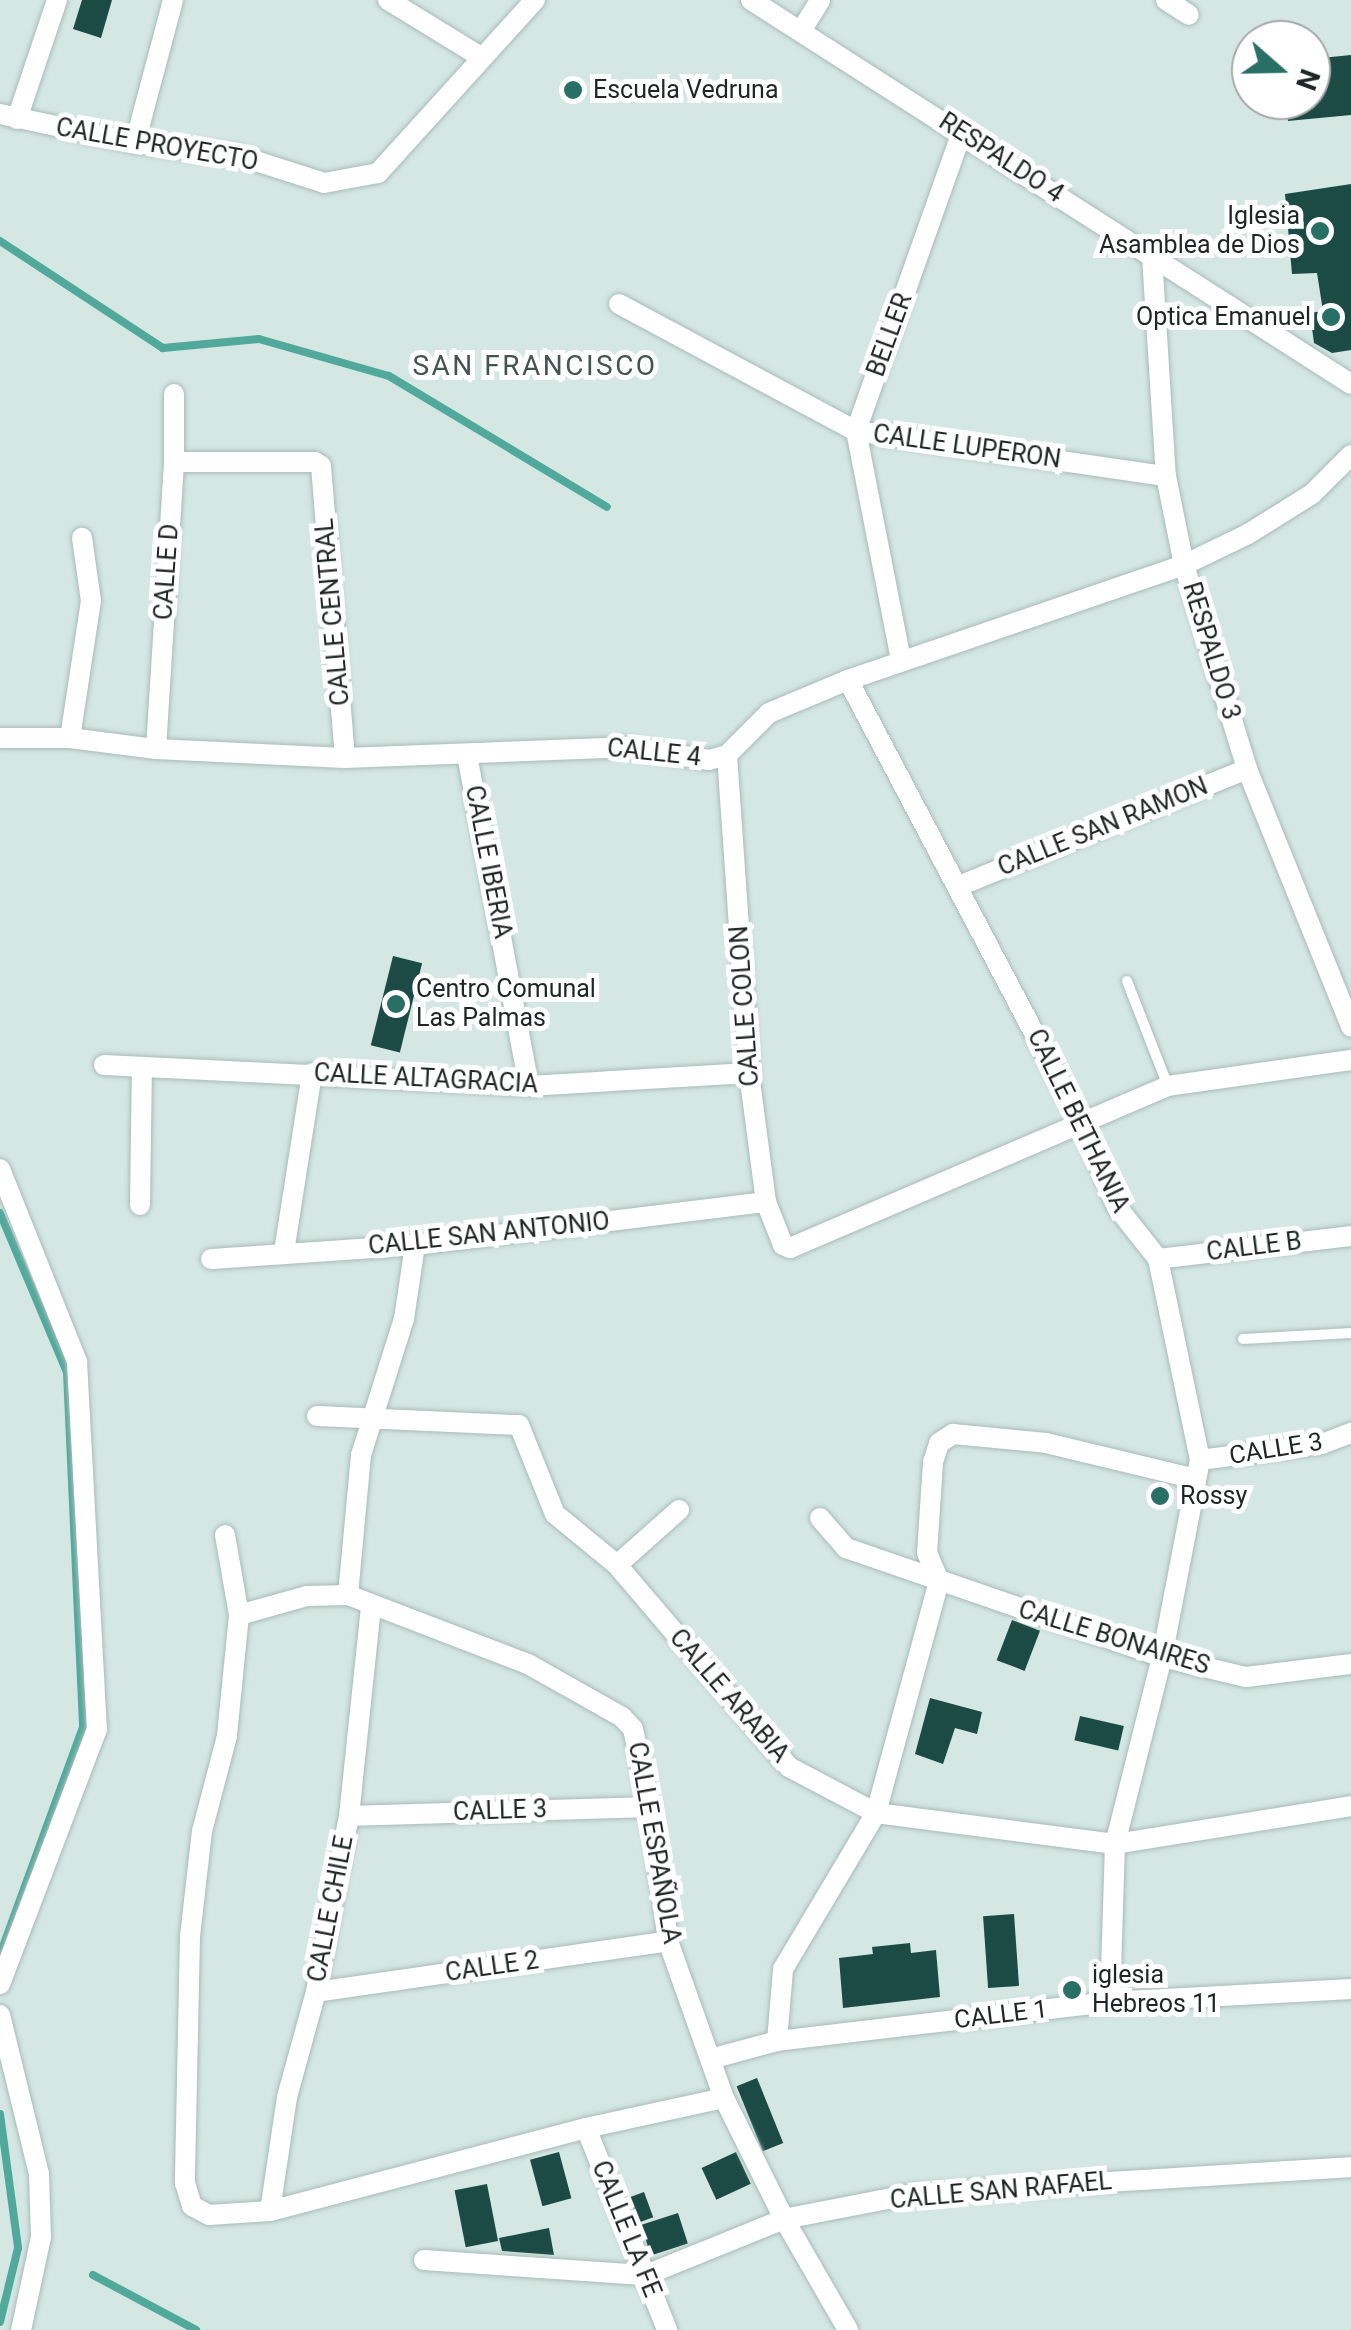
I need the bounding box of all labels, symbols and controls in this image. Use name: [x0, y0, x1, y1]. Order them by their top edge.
north arrow: [1231, 20, 1331, 120]
text: N: [1289, 65, 1327, 95]
place label: Escuela Vedruna: [593, 75, 779, 105]
marker: Escuela Vedruna: [562, 79, 584, 101]
street label: RESPALDO 4: [933, 107, 1069, 209]
street label: CALLE PROYECTO: [54, 112, 260, 178]
place label: Iglesia Asamblea de Dios: [1099, 202, 1300, 261]
marker: Iglesia Asamblea de Dios: [1309, 220, 1331, 242]
street label: BELLER: [861, 289, 919, 381]
place label: Optica Emanuel: [1136, 302, 1311, 332]
marker: Optica Emanuel: [1320, 306, 1342, 328]
district label: SAN FRANCISCO: [412, 349, 658, 383]
street label: CALLE LUPERON: [871, 419, 1063, 475]
street label: CALLE CENTRAL: [310, 517, 356, 707]
street label: CALLE D: [149, 523, 185, 621]
street label: RESPALDO 3: [1176, 579, 1246, 723]
street label: CALLE 4: [606, 733, 702, 773]
street label: CALLE SAN RAMON: [994, 771, 1212, 883]
street label: CALLE IBERIA: [458, 783, 518, 941]
street label: CALLE COLON: [724, 925, 766, 1087]
place label: Centro Comunal Las Palmas: [416, 975, 596, 1034]
marker: Centro Comunal Las Palmas: [385, 993, 407, 1015]
street label: CALLE BETHANIA: [1021, 1024, 1135, 1218]
street label: CALLE ALTAGRACIA: [313, 1058, 539, 1100]
street label: CALLE SAN ANTONIO: [367, 1206, 611, 1262]
street label: CALLE B: [1205, 1226, 1303, 1268]
street label: CALLE 3: [1227, 1427, 1325, 1471]
place label: Rossy: [1180, 1481, 1247, 1511]
marker: Rossy: [1149, 1485, 1171, 1507]
street label: CALLE BONAIRES: [1015, 1595, 1213, 1681]
street label: CALLE ARABIA: [663, 1623, 795, 1769]
street label: CALLE ESPAÑOLA: [621, 1740, 687, 1946]
street label: CALLE 3: [453, 1794, 547, 1828]
street label: CALLE CHILE: [302, 1833, 360, 1985]
street label: CALLE 2: [443, 1946, 541, 1988]
place label: iglesia Hebreos 11: [1092, 1961, 1220, 2020]
marker: iglesia Hebreos 11: [1061, 1979, 1083, 2001]
street label: CALLE 1: [953, 1994, 1049, 2036]
street label: CALLE LA FE: [585, 2157, 667, 2301]
street label: CALLE SAN RAFAEL: [889, 2166, 1113, 2216]

